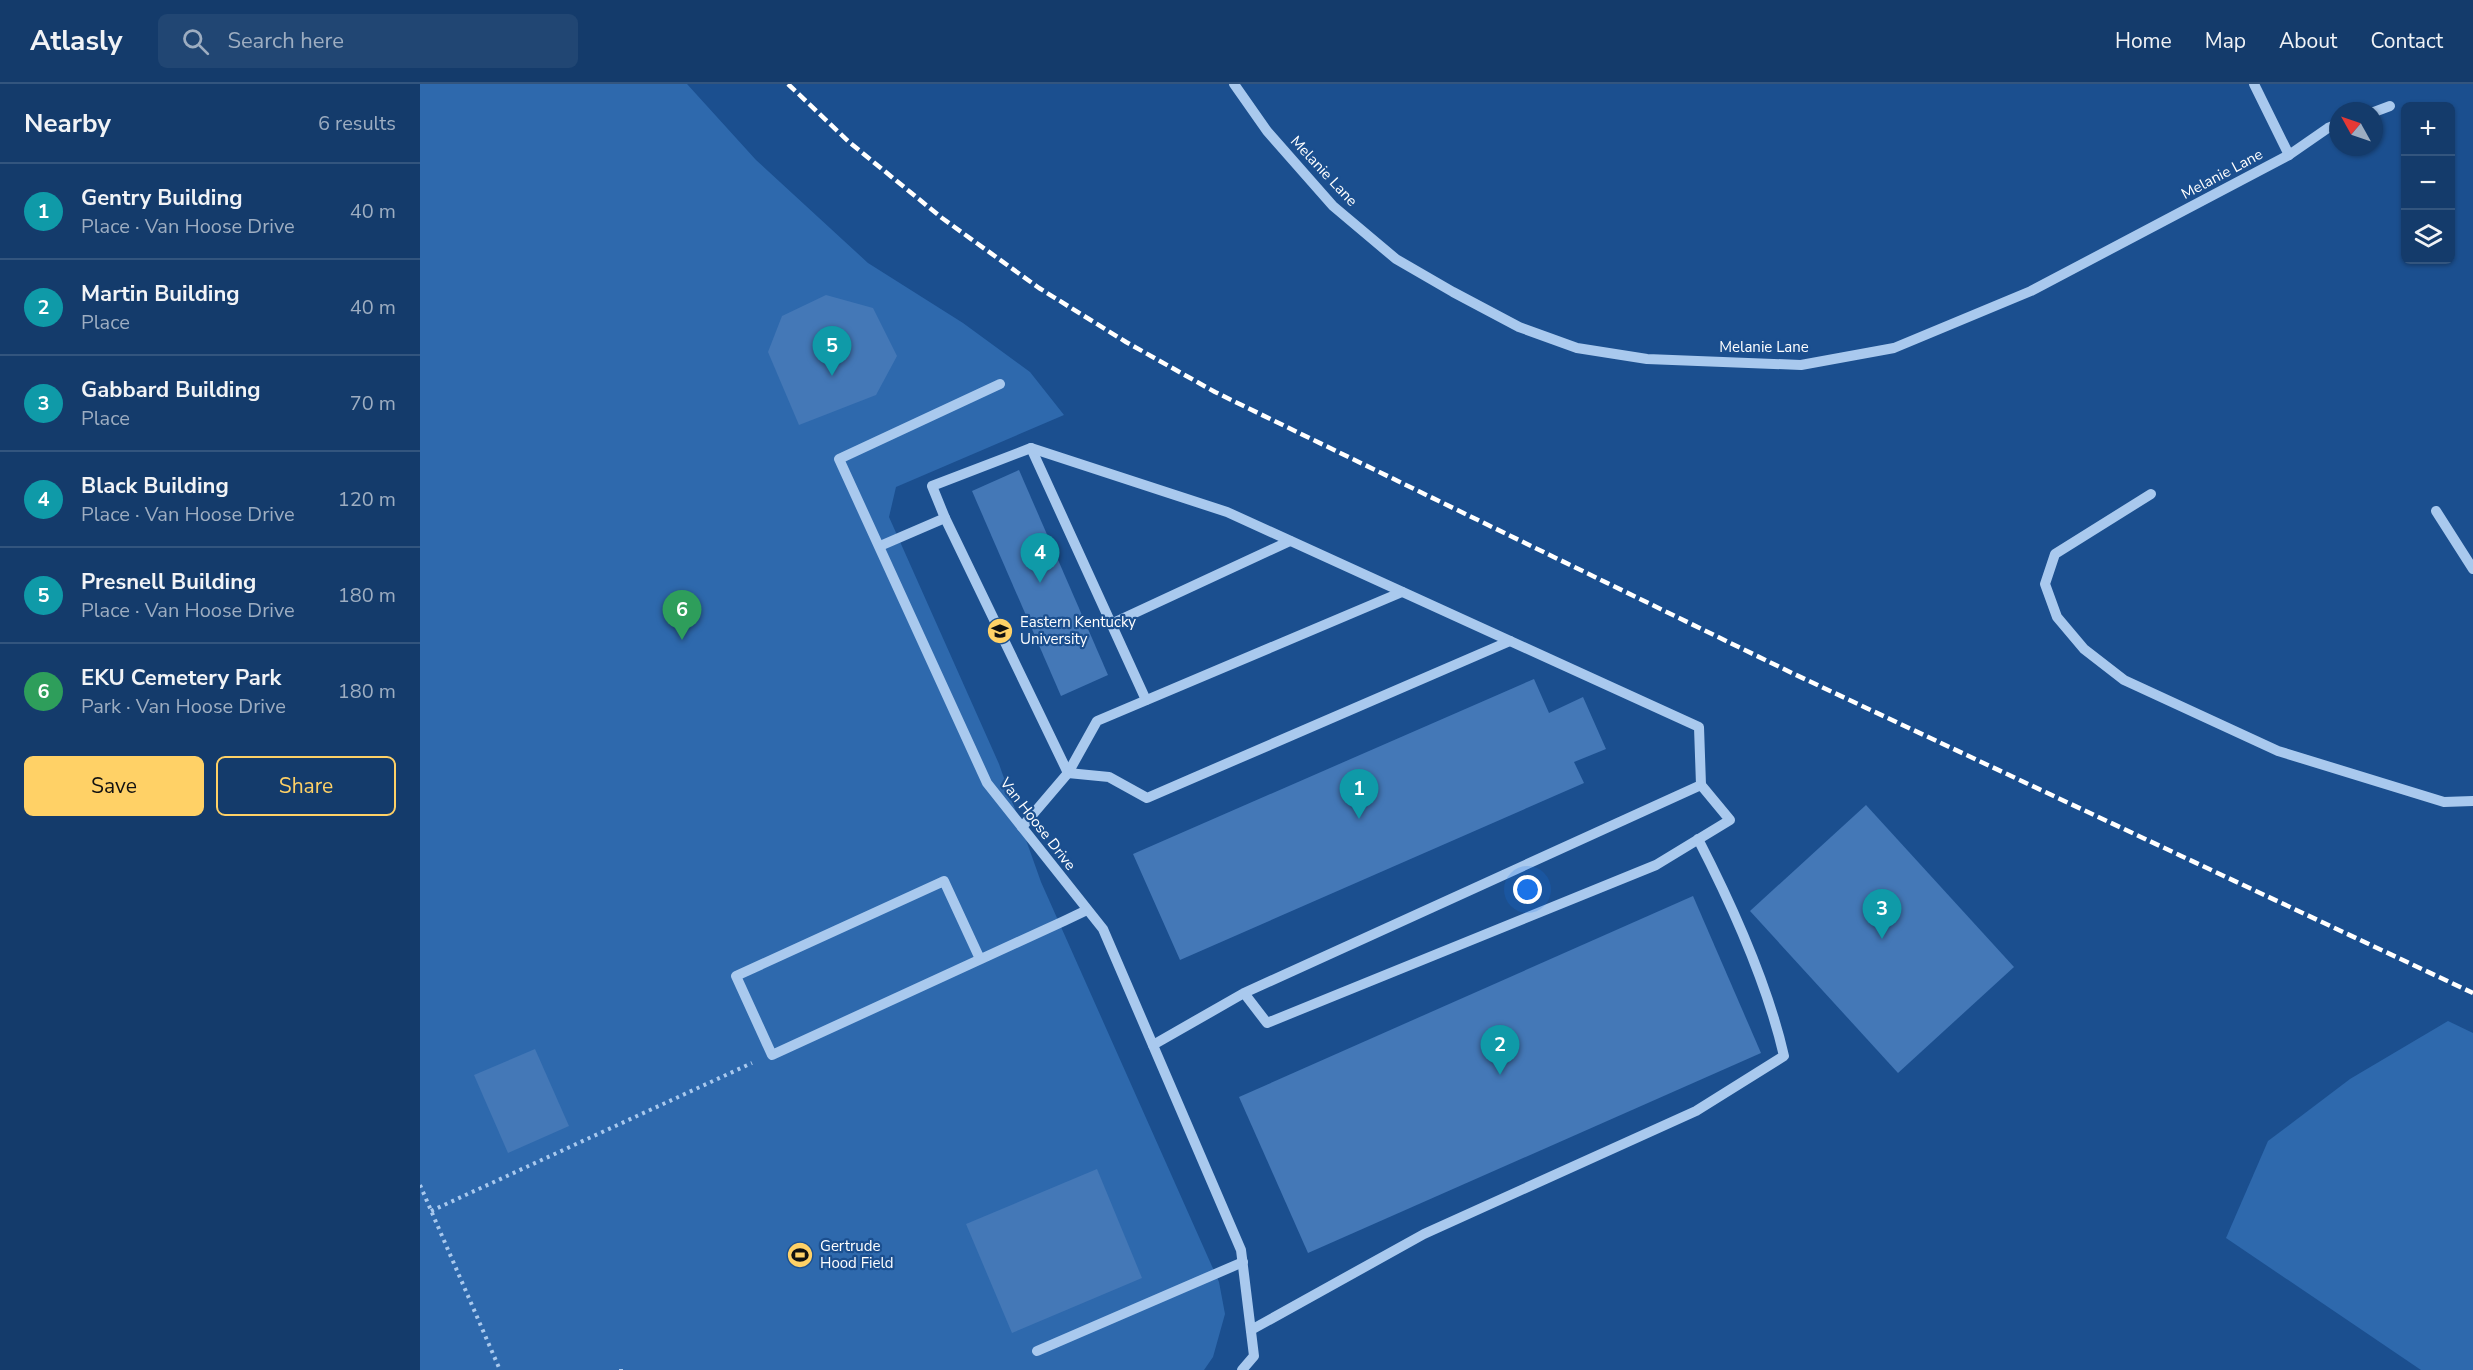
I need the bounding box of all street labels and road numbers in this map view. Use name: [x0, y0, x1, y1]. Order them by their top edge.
street label: Melanie Lane: [1286, 131, 1362, 211]
street label: Melanie Lane: [2178, 144, 2266, 204]
street label: Melanie Lane: [1719, 337, 1809, 357]
street label: Van Hoose Drive: [995, 773, 1081, 875]

